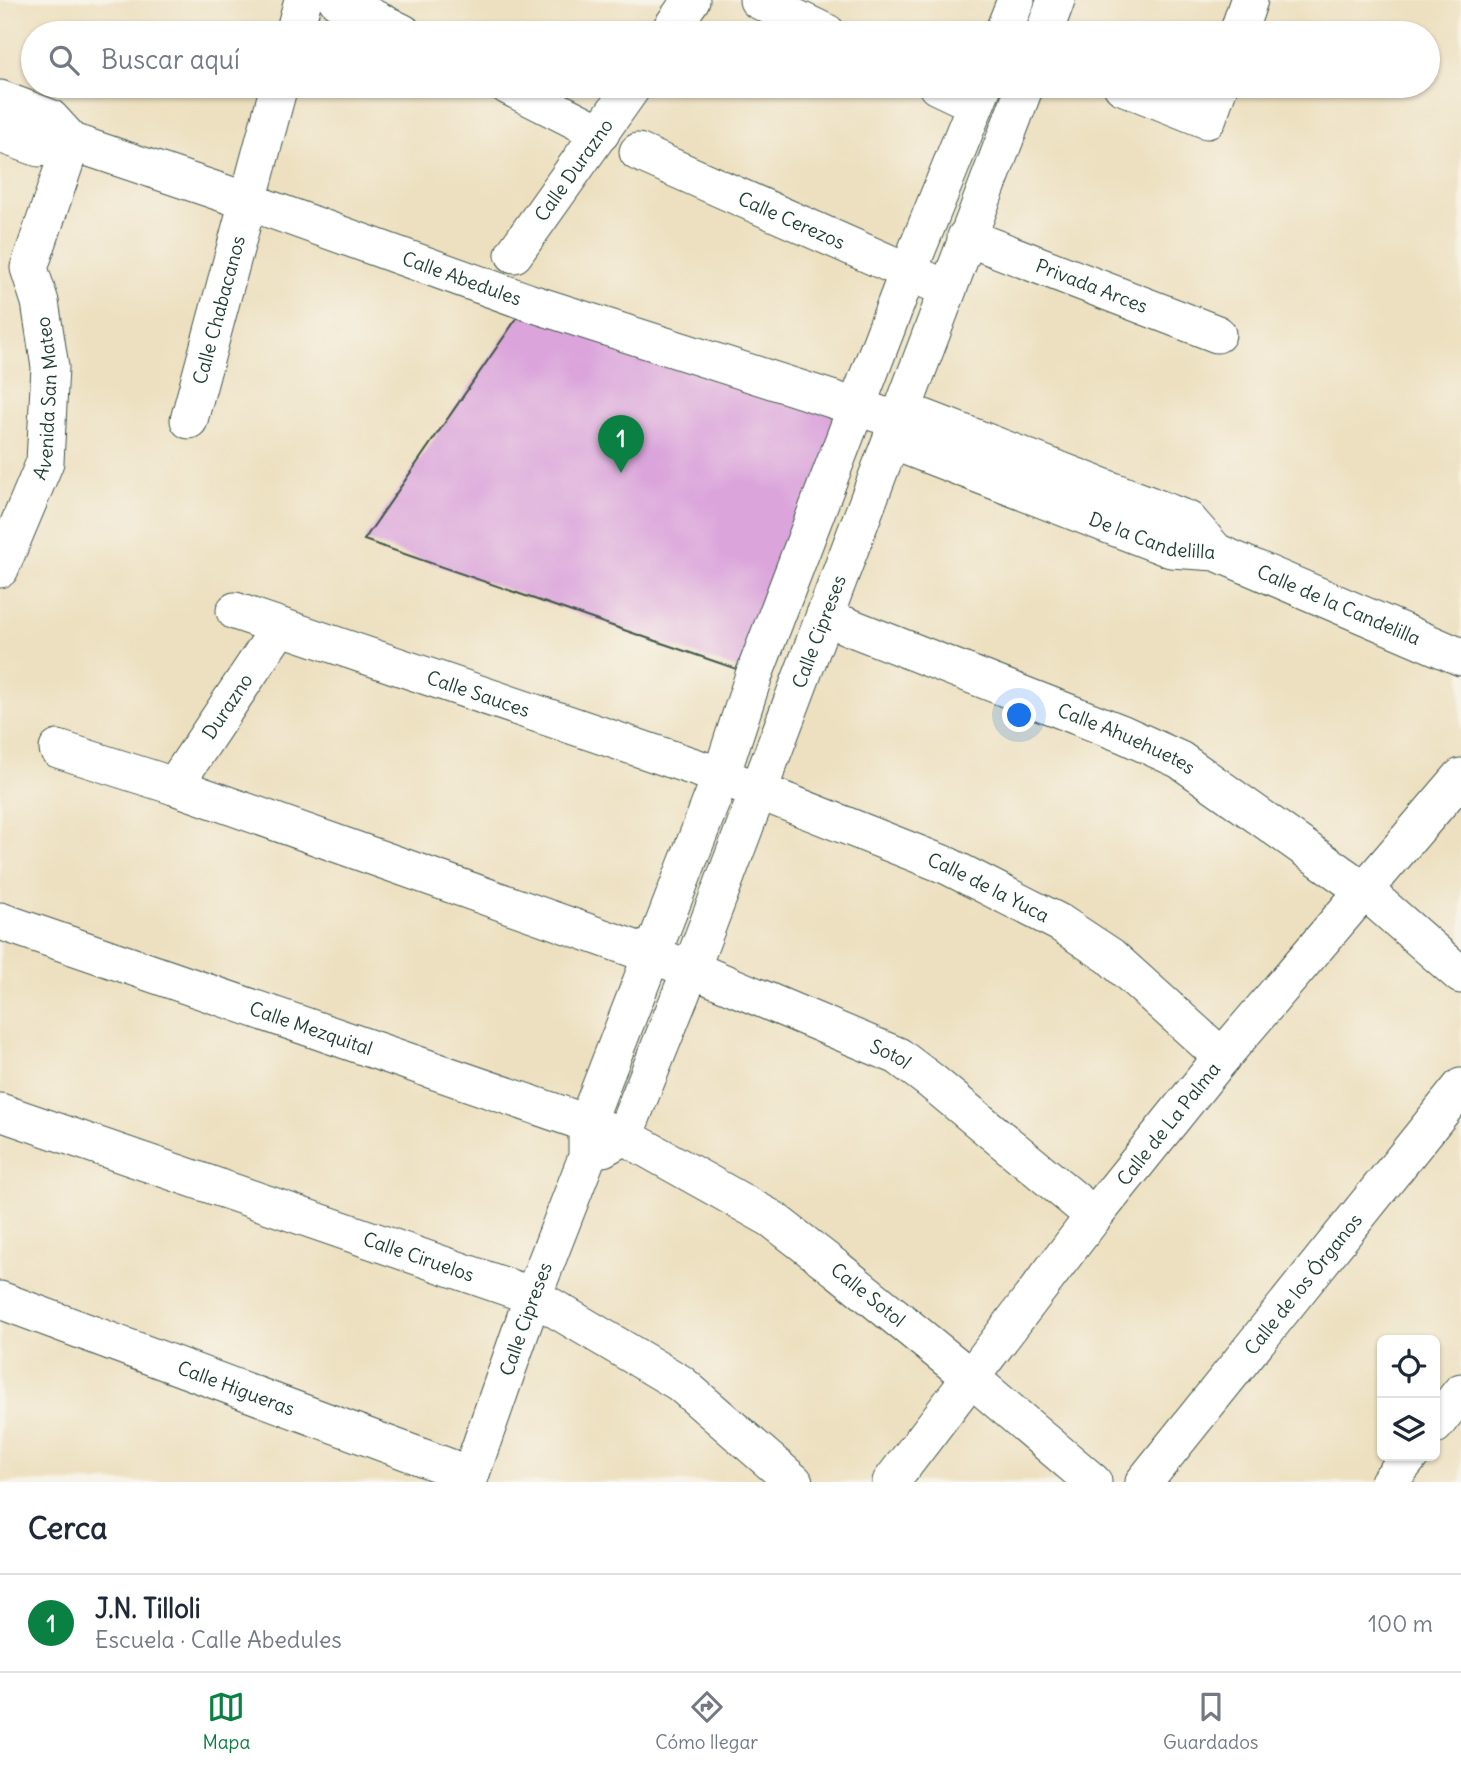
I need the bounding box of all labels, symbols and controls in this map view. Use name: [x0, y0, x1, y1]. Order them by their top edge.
search box: [21, 21, 1440, 98]
icon: search: [45, 41, 83, 79]
text: Buscar aquí: [101, 43, 240, 76]
street label: Calle Durazno: [529, 114, 618, 226]
street label: Calle Cerezos: [734, 186, 849, 254]
street label: Calle Chabacanos: [187, 233, 250, 387]
street label: Calle Abedules: [399, 246, 525, 311]
street label: Privada Arces: [1033, 253, 1151, 318]
street label: Avenida San Mateo: [27, 315, 62, 483]
pin: 1: [598, 415, 644, 473]
street label: De la Candelilla: [1086, 506, 1216, 564]
street label: Calle de la Candelilla: [1253, 559, 1424, 650]
street label: Calle Cipreses: [786, 571, 851, 691]
street label: Calle Sauces: [424, 665, 533, 722]
street label: Durazno: [197, 669, 258, 743]
your location: [1002, 698, 1036, 732]
street label: Calle Ahuehuetes: [1054, 698, 1200, 779]
street label: Calle de la Yuca: [924, 847, 1053, 928]
street label: Calle Mezquital: [246, 996, 376, 1060]
street label: Sotol: [867, 1034, 916, 1074]
street label: Calle de La Palma: [1111, 1057, 1225, 1190]
street label: Calle de los Órganos: [1239, 1208, 1367, 1360]
street label: Calle Ciruelos: [360, 1226, 477, 1287]
street label: Calle Sotol: [826, 1257, 910, 1332]
street label: Calle Cipreses: [494, 1259, 557, 1379]
map controls: [1377, 1335, 1440, 1461]
button: locate: [1377, 1335, 1440, 1398]
street label: Calle Higueras: [174, 1355, 298, 1421]
button: layers: [1377, 1398, 1440, 1461]
text: Cerca: [28, 1509, 107, 1547]
text: J.N. Tilloli: [95, 1592, 200, 1625]
text: 1: [46, 1609, 56, 1638]
text: 100 m: [1368, 1609, 1433, 1638]
text: Escuela · Calle Abedules: [95, 1625, 342, 1654]
tab: Mapa: [202, 1688, 250, 1754]
tab: Cómo llegar: [655, 1688, 758, 1754]
tab: Guardados: [1163, 1688, 1259, 1754]

